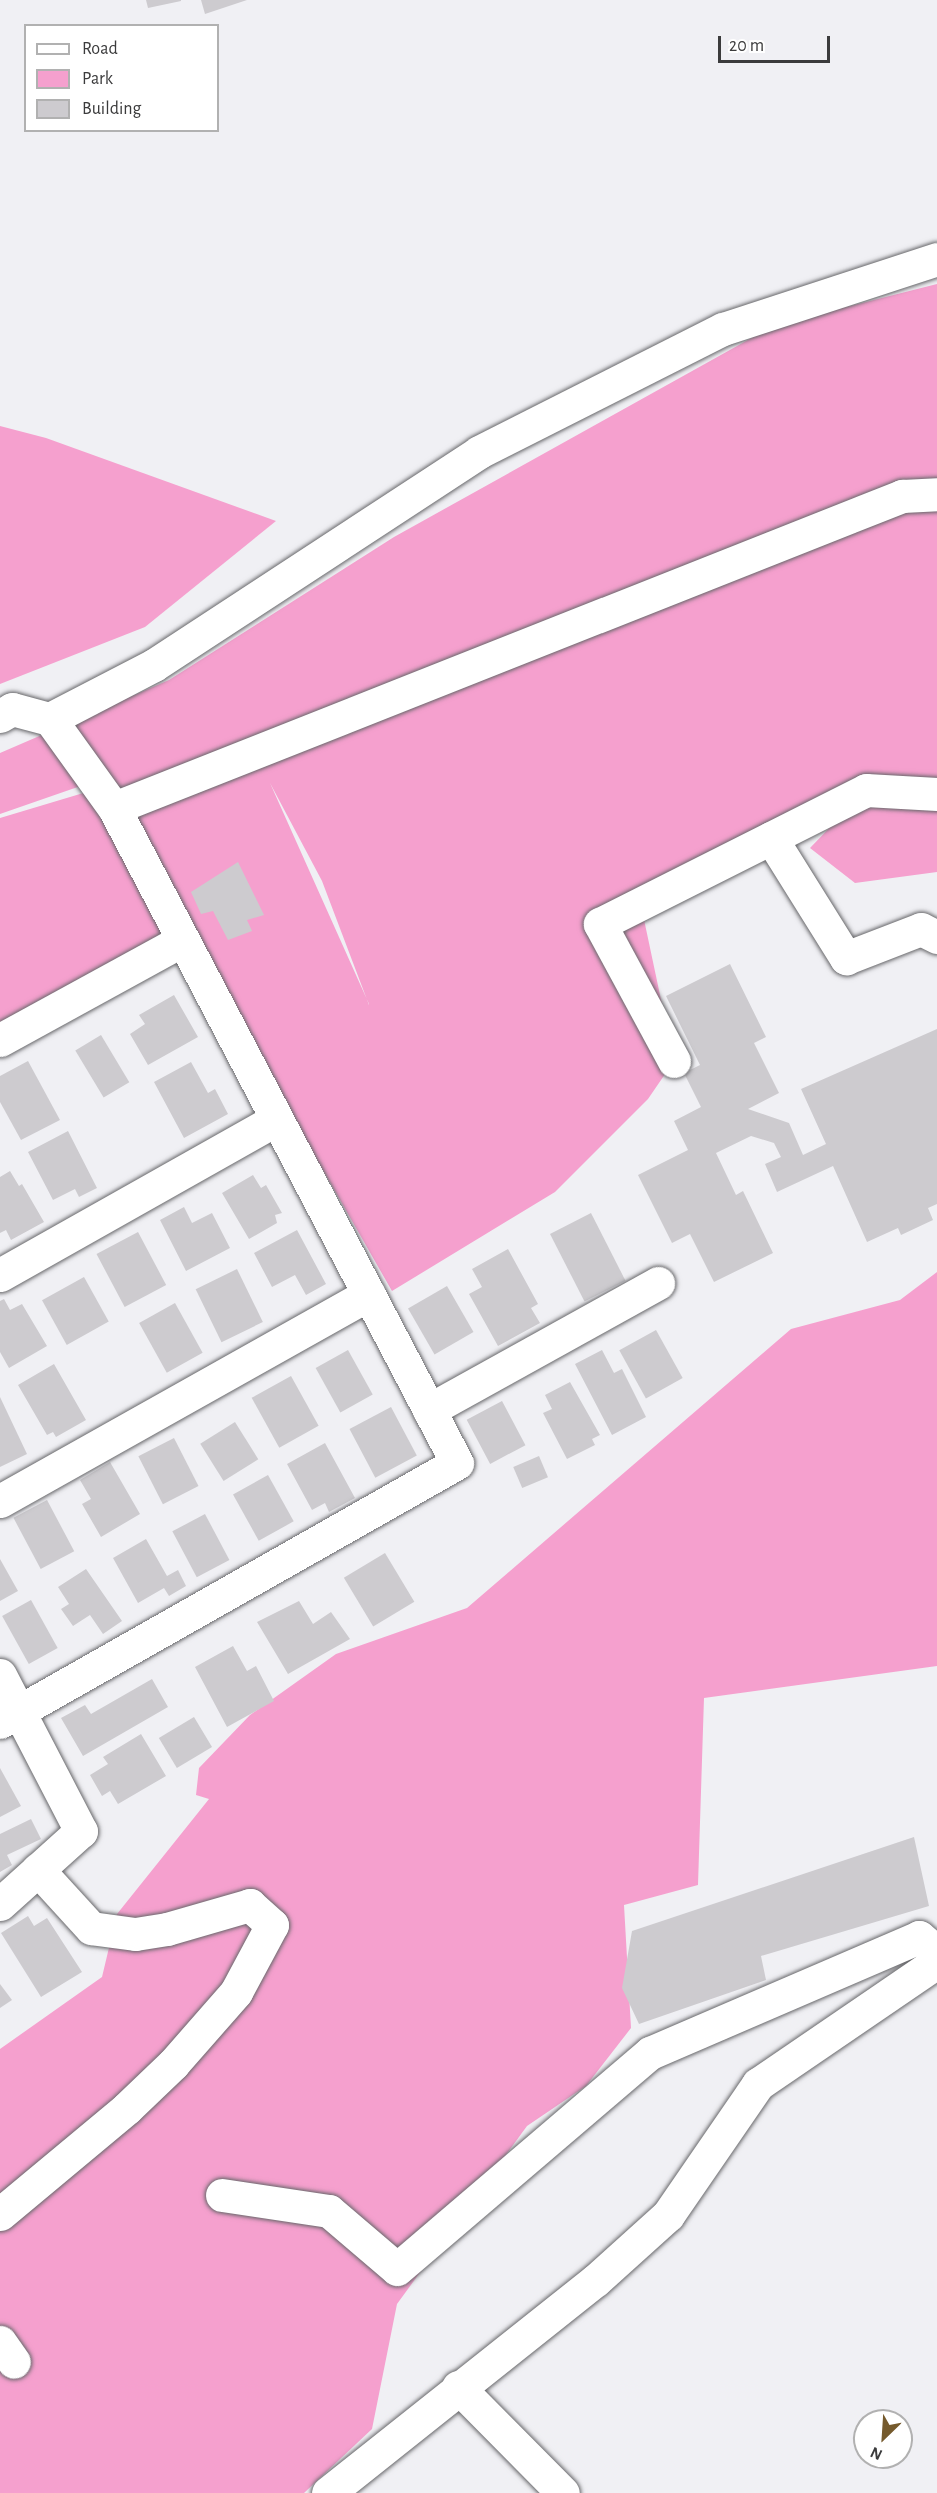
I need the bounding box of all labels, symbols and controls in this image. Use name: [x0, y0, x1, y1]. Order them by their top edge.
legend: [24, 24, 219, 132]
scale bar: [721, 24, 834, 62]
text: 20 m: [729, 37, 764, 55]
text: Road: [82, 40, 118, 58]
text: Park: [82, 70, 113, 88]
text: Building: [82, 100, 141, 118]
north arrow: [853, 2409, 913, 2469]
text: N: [868, 2444, 885, 2463]

